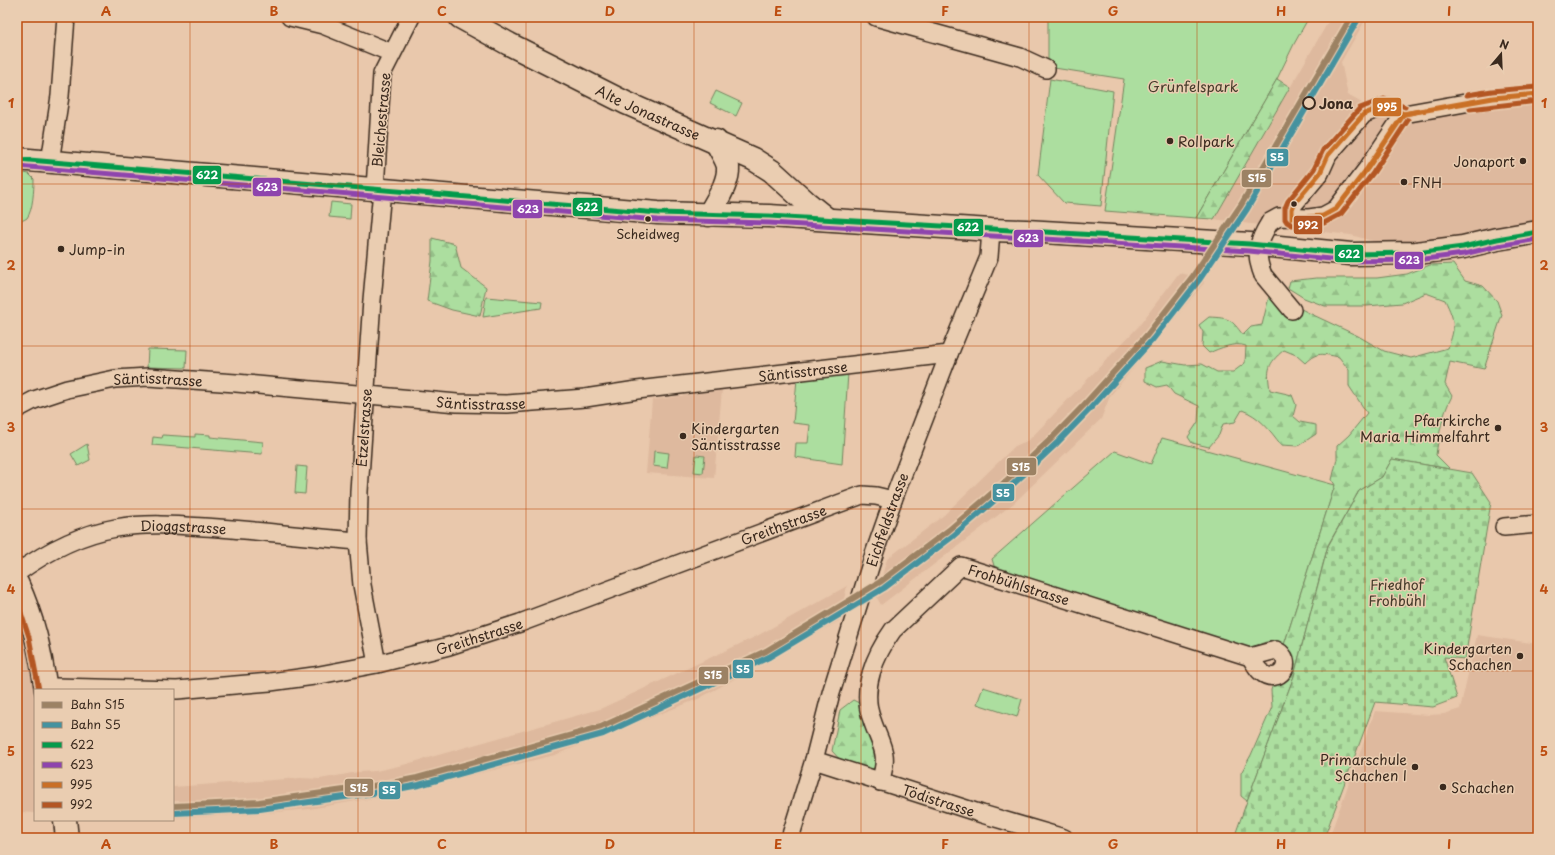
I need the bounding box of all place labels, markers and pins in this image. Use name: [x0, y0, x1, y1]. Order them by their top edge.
place label: Jona: [1319, 93, 1354, 114]
marker: Jona: [1302, 96, 1316, 110]
place label: Rollpark: [1178, 131, 1235, 152]
marker: Rollpark: [1165, 136, 1175, 146]
place label: Jonaport: [1454, 151, 1515, 172]
marker: Jonaport: [1518, 156, 1528, 166]
place label: FNH: [1412, 172, 1442, 193]
marker: FNH: [1399, 177, 1409, 187]
unlabelled marker: [1289, 199, 1299, 209]
marker: Scheidweg: [643, 214, 653, 224]
place label: Scheidweg: [616, 224, 680, 243]
place label: Jump-in: [69, 239, 125, 260]
marker: Jump-in: [56, 244, 66, 254]
place label: Pfarrkirche Maria Himmelfahrt: [1360, 410, 1490, 447]
place label: Kindergarten Säntisstrasse: [691, 418, 781, 455]
marker: Pfarrkirche Maria Himmelfahrt: [1493, 423, 1503, 433]
marker: Kindergarten Säntisstrasse: [678, 431, 688, 441]
place label: Kindergarten Schachen: [1424, 638, 1512, 675]
marker: Kindergarten Schachen: [1515, 651, 1525, 661]
place label: Primarschule Schachen I: [1320, 749, 1407, 786]
marker: Primarschule Schachen I: [1410, 762, 1420, 772]
place label: Schachen: [1451, 777, 1515, 798]
marker: Schachen: [1438, 782, 1448, 792]

